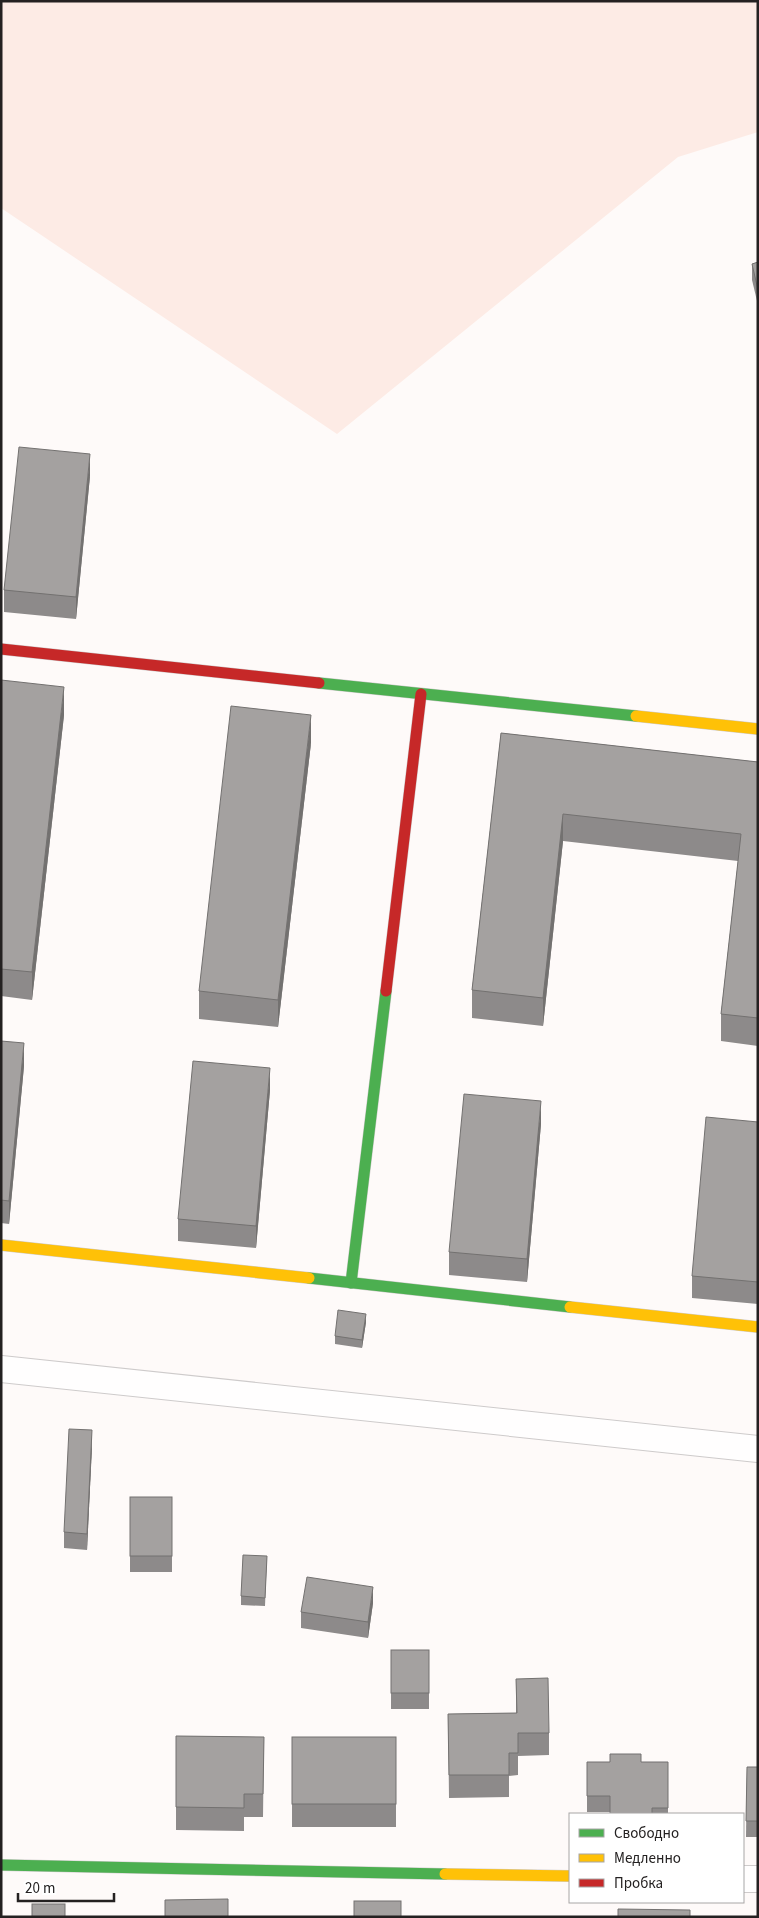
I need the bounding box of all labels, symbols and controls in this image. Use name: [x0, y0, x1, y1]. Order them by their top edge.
legend: [569, 1813, 744, 1903]
text: Свободно: [614, 1823, 679, 1844]
text: Медленно: [614, 1848, 681, 1869]
scale bar: [18, 1870, 114, 1902]
text: Пробка: [614, 1873, 663, 1894]
text: 20 m: [25, 1878, 55, 1899]

